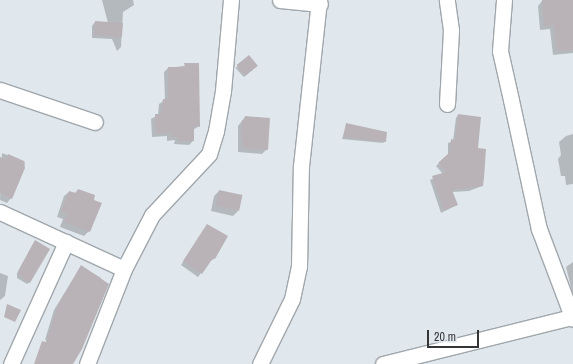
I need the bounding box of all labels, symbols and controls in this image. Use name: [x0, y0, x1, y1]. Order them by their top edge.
scale bar: [429, 322, 481, 348]
text: 20 m: [434, 329, 456, 345]

